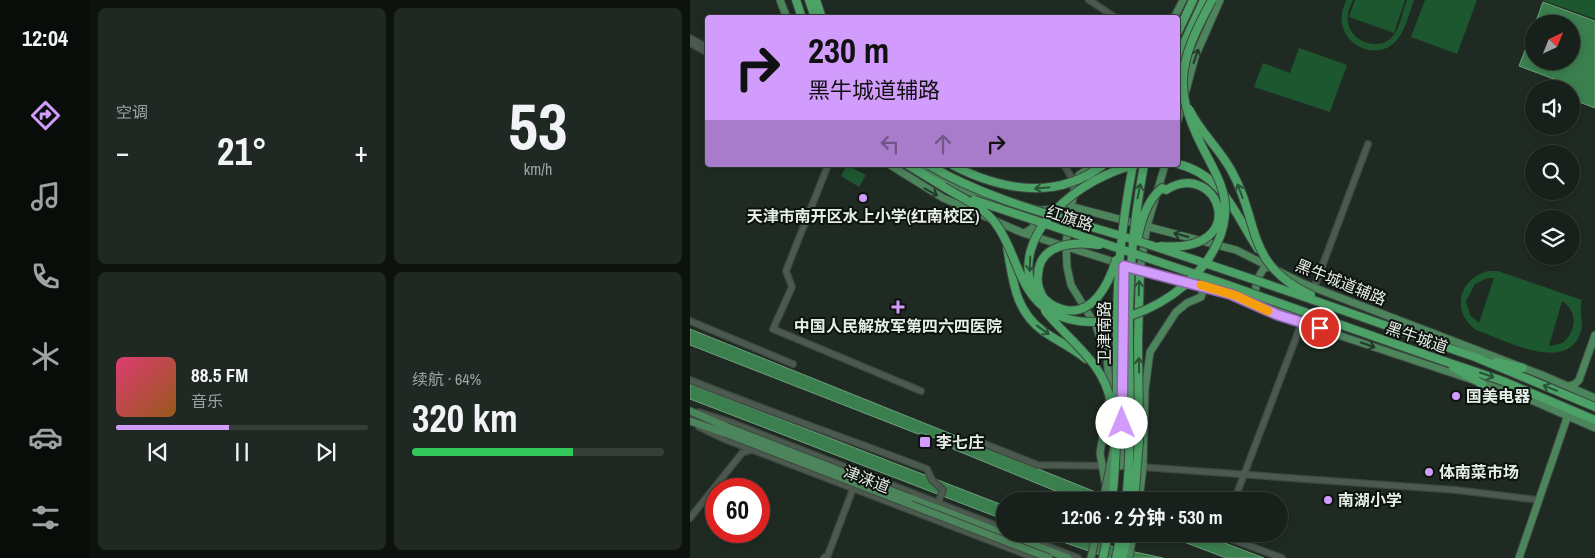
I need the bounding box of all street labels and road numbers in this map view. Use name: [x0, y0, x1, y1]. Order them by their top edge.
street label: 红旗路: [1044, 200, 1096, 236]
street label: 黑牛城道辅路: [1292, 254, 1390, 310]
street label: 卫津南路: [1093, 301, 1115, 365]
street label: 黑牛城道: [1383, 316, 1451, 358]
street label: 津涞道: [841, 460, 893, 498]

